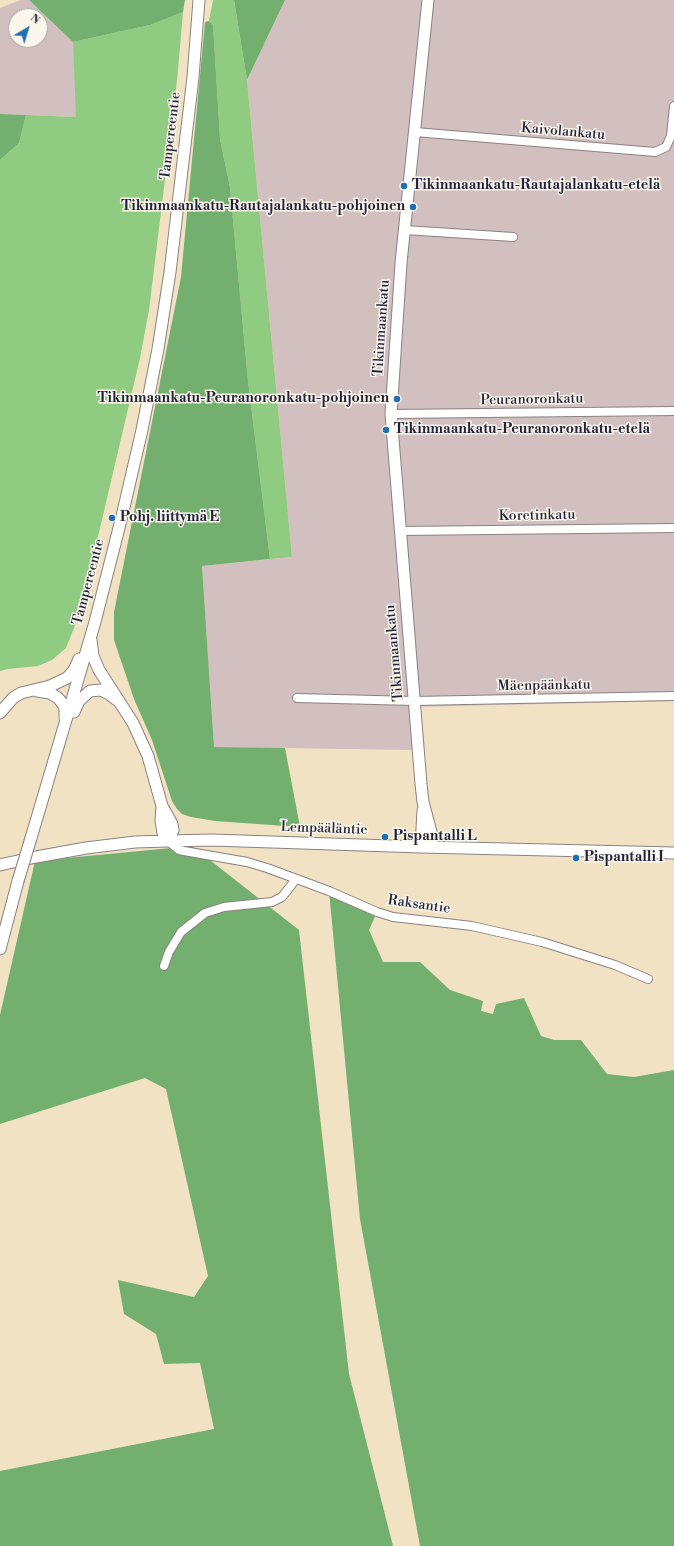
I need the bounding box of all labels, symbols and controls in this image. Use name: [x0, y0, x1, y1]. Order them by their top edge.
north arrow: [8, 8, 48, 48]
text: N: [27, 11, 43, 28]
street label: Tampereentie: [157, 91, 185, 181]
street label: Kaivolankatu: [520, 120, 606, 144]
place label: Tikinmaankatu-Rautajalankatu-etelä: [412, 178, 660, 194]
marker: Tikinmaankatu-Rautajalankatu-etelä: [399, 181, 409, 191]
place label: Tikinmaankatu-Rautajalankatu-pohjoinen: [121, 199, 405, 215]
marker: Tikinmaankatu-Rautajalankatu-pohjoinen: [408, 202, 418, 212]
street label: Tikinmaankatu: [370, 279, 394, 377]
place label: Tikinmaankatu-Peuranoronkatu-pohjoinen: [97, 391, 389, 407]
street label: Peuranoronkatu: [480, 391, 584, 409]
marker: Tikinmaankatu-Peuranoronkatu-pohjoinen: [392, 394, 402, 404]
place label: Tikinmaankatu-Peuranoronkatu-etelä: [394, 422, 650, 438]
marker: Tikinmaankatu-Peuranoronkatu-etelä: [381, 425, 391, 435]
street label: Koretinkatu: [499, 507, 575, 525]
place label: Pohj. liittymä E: [120, 510, 219, 526]
marker: Pohj. liittymä E: [107, 513, 117, 523]
street label: Tampereentie: [69, 537, 109, 627]
street label: Tikinmaankatu: [382, 604, 408, 702]
street label: Mäenpäänkatu: [497, 677, 591, 695]
street label: Lempääläntie: [280, 819, 368, 839]
place label: Pispantalli L: [393, 829, 477, 845]
marker: Pispantalli L: [380, 832, 390, 842]
place label: Pispantalli I: [584, 850, 664, 866]
marker: Pispantalli I: [571, 853, 581, 863]
street label: Raksantie: [387, 892, 451, 918]

